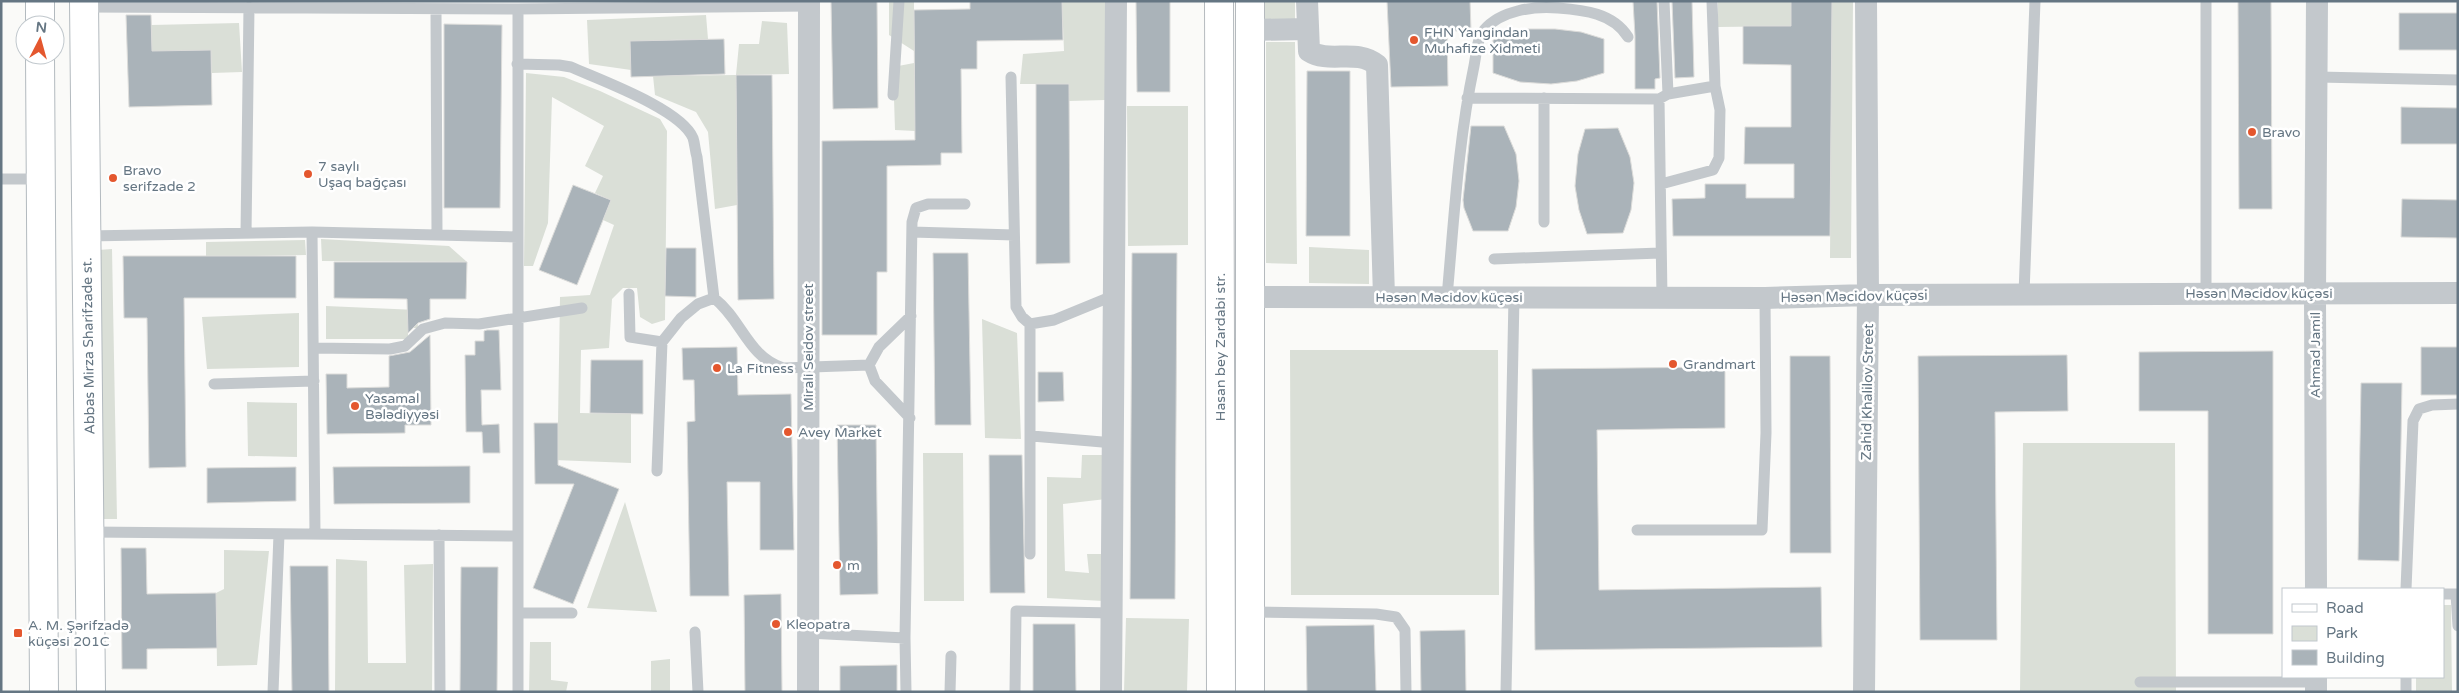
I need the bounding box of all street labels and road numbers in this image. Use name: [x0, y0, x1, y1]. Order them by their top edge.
street label: Abbas Mirza Sharifzade st.: [78, 257, 99, 435]
street label: Hasan bey Zardabi str.: [1212, 273, 1229, 421]
street label: Mirali Seidov street: [800, 283, 817, 411]
street label: Həsən Məcidov küçəsi: [2185, 285, 2333, 302]
street label: Həsən Məcidov küçəsi: [1780, 287, 1928, 306]
street label: Həsən Məcidov küçəsi: [1375, 289, 1523, 306]
street label: Ahmad Jamil: [2307, 312, 2324, 398]
street label: Zahid Khalilov Street: [1858, 323, 1877, 461]

